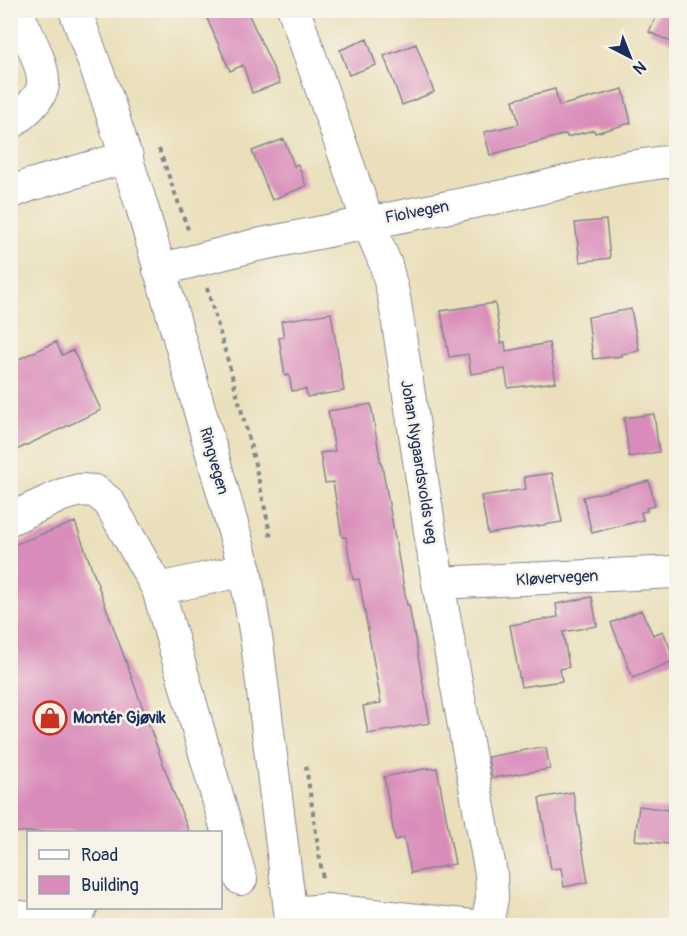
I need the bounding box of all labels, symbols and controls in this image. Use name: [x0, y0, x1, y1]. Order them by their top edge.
north arrow: [600, 27, 660, 87]
text: N: [629, 56, 650, 79]
street label: Fiolvegen: [383, 196, 451, 228]
street label: Johan Nygaardsvolds veg: [396, 379, 442, 545]
street label: Ringvegen: [195, 425, 233, 497]
street label: Kløvervegen: [515, 566, 599, 590]
shop icon: Montér Gjøvik: [32, 700, 68, 736]
place label: Montér Gjøvik: [73, 708, 166, 728]
legend: [27, 831, 222, 909]
text: Road: [81, 844, 118, 867]
text: Building: [81, 874, 139, 897]

